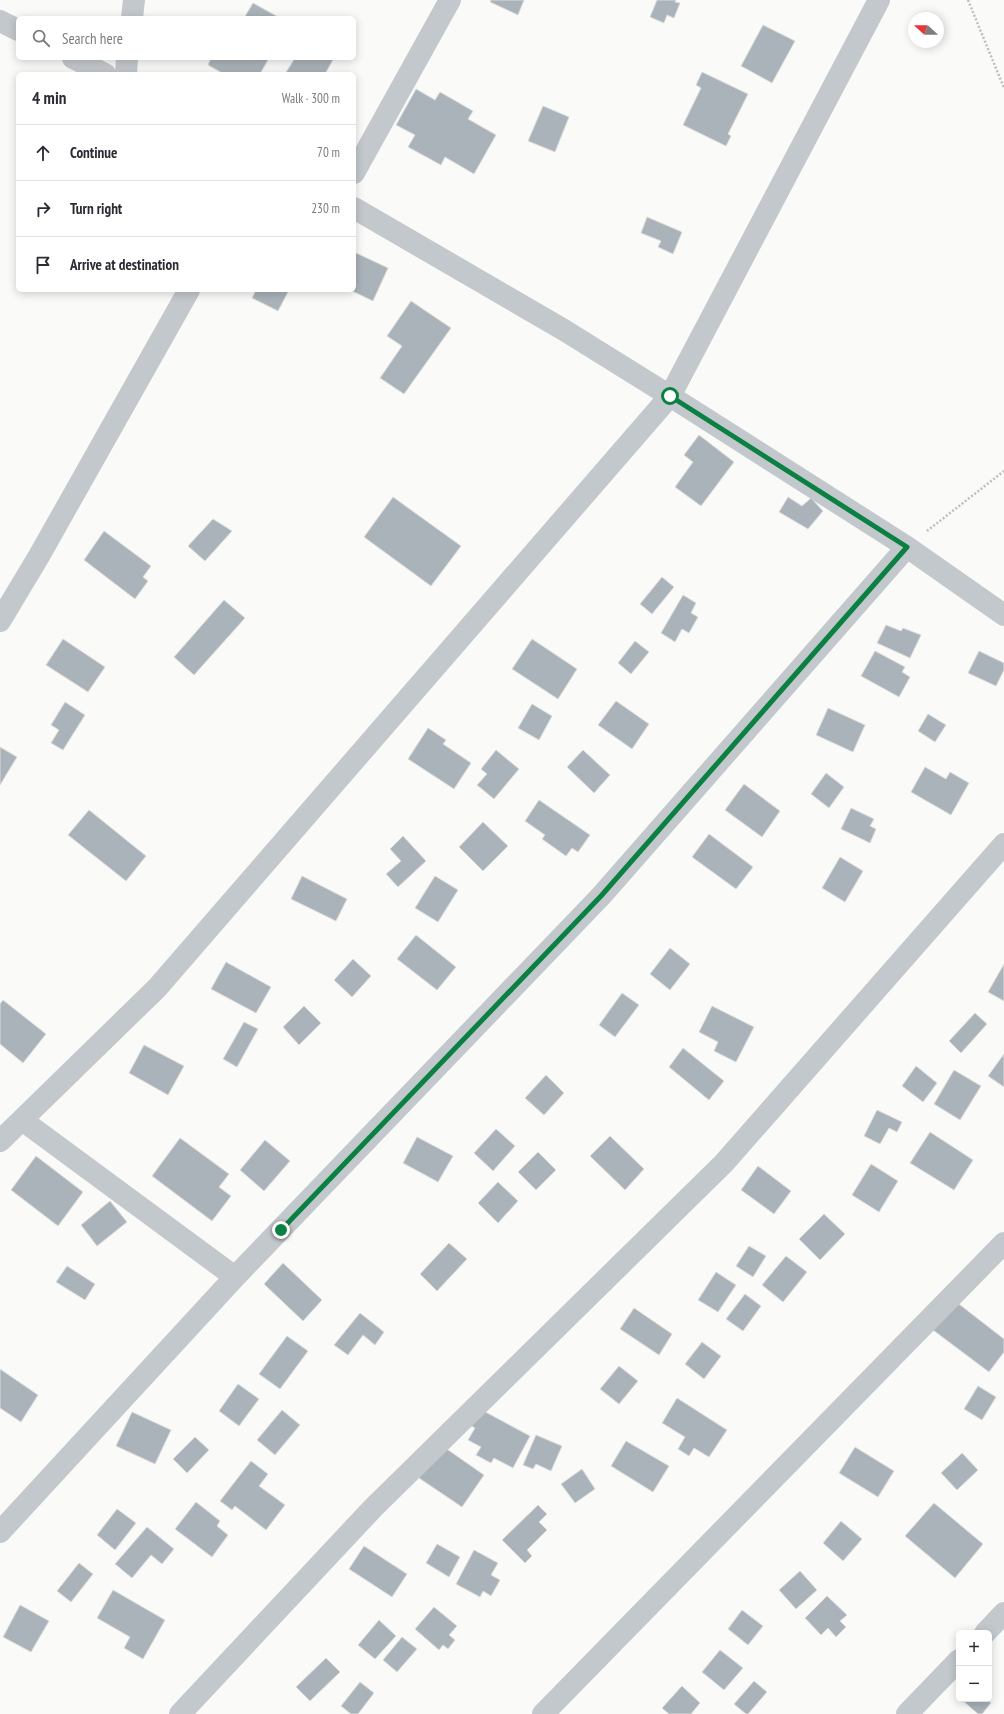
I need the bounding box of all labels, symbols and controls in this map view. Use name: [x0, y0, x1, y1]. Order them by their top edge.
north arrow: [908, 12, 944, 48]
search box: [16, 16, 356, 60]
icon: search: [30, 27, 52, 49]
text: Search here: [62, 29, 123, 48]
text: 4 min: [32, 87, 66, 109]
text: Walk · 300 m: [282, 90, 340, 107]
icon: ahead: [32, 142, 54, 164]
text: Continue: [70, 143, 117, 162]
text: 70 m: [317, 144, 340, 161]
icon: right: [32, 198, 54, 220]
text: Turn right: [70, 199, 122, 218]
text: 230 m: [311, 200, 340, 217]
icon: arrive: [32, 254, 54, 276]
text: Arrive at destination: [70, 255, 179, 274]
route start: [661, 387, 679, 405]
route end: [272, 1221, 290, 1239]
map controls: [956, 1630, 992, 1702]
button: +: [956, 1630, 992, 1666]
button: −: [956, 1666, 992, 1702]

